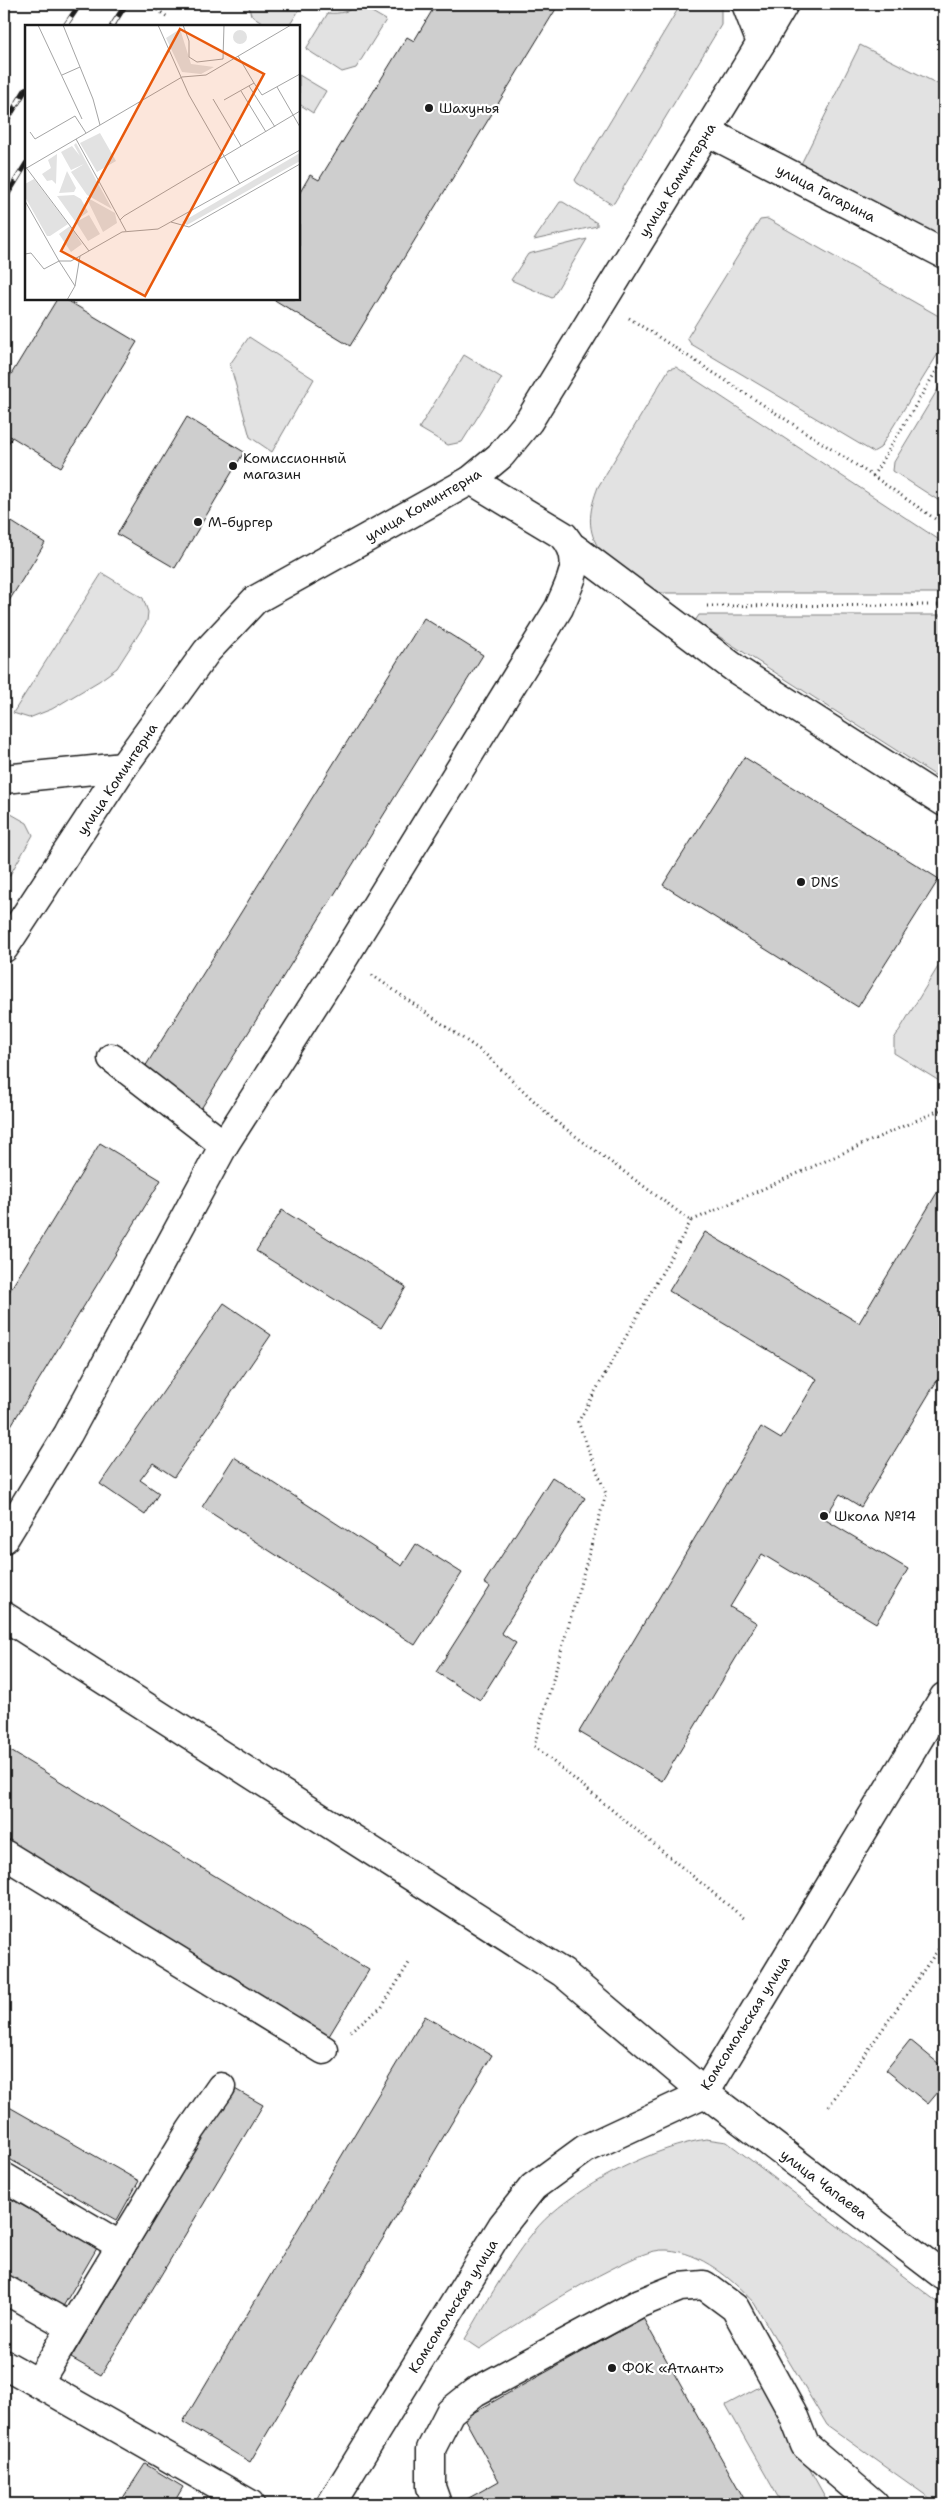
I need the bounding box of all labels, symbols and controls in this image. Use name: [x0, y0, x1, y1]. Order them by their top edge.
inset map: [25, 25, 300, 300]
place label: Шахунья: [439, 99, 499, 117]
marker: Шахунья: [423, 102, 435, 114]
street label: улица Коминтерна: [635, 119, 720, 240]
street label: улица Гагарина: [773, 160, 879, 226]
place label: Комиссионный магазин: [243, 449, 347, 483]
marker: Комиссионный магазин: [227, 460, 239, 472]
street label: улица Коминтерна: [362, 464, 485, 546]
place label: М-бургер: [208, 513, 273, 531]
marker: М-бургер: [192, 516, 204, 528]
street label: улица Коминтерна: [73, 719, 161, 838]
place label: DNS: [811, 873, 839, 891]
marker: DNS: [795, 876, 807, 888]
place label: Школа №14: [834, 1507, 916, 1525]
marker: Школа №14: [818, 1510, 830, 1522]
street label: Комсомольская улица: [696, 1953, 794, 2093]
street label: улица Чапаева: [777, 2145, 871, 2223]
street label: Комсомольская улица: [404, 2236, 502, 2376]
place label: ФОК «Атлант»: [622, 2359, 724, 2377]
marker: ФОК «Атлант»: [606, 2362, 618, 2374]

